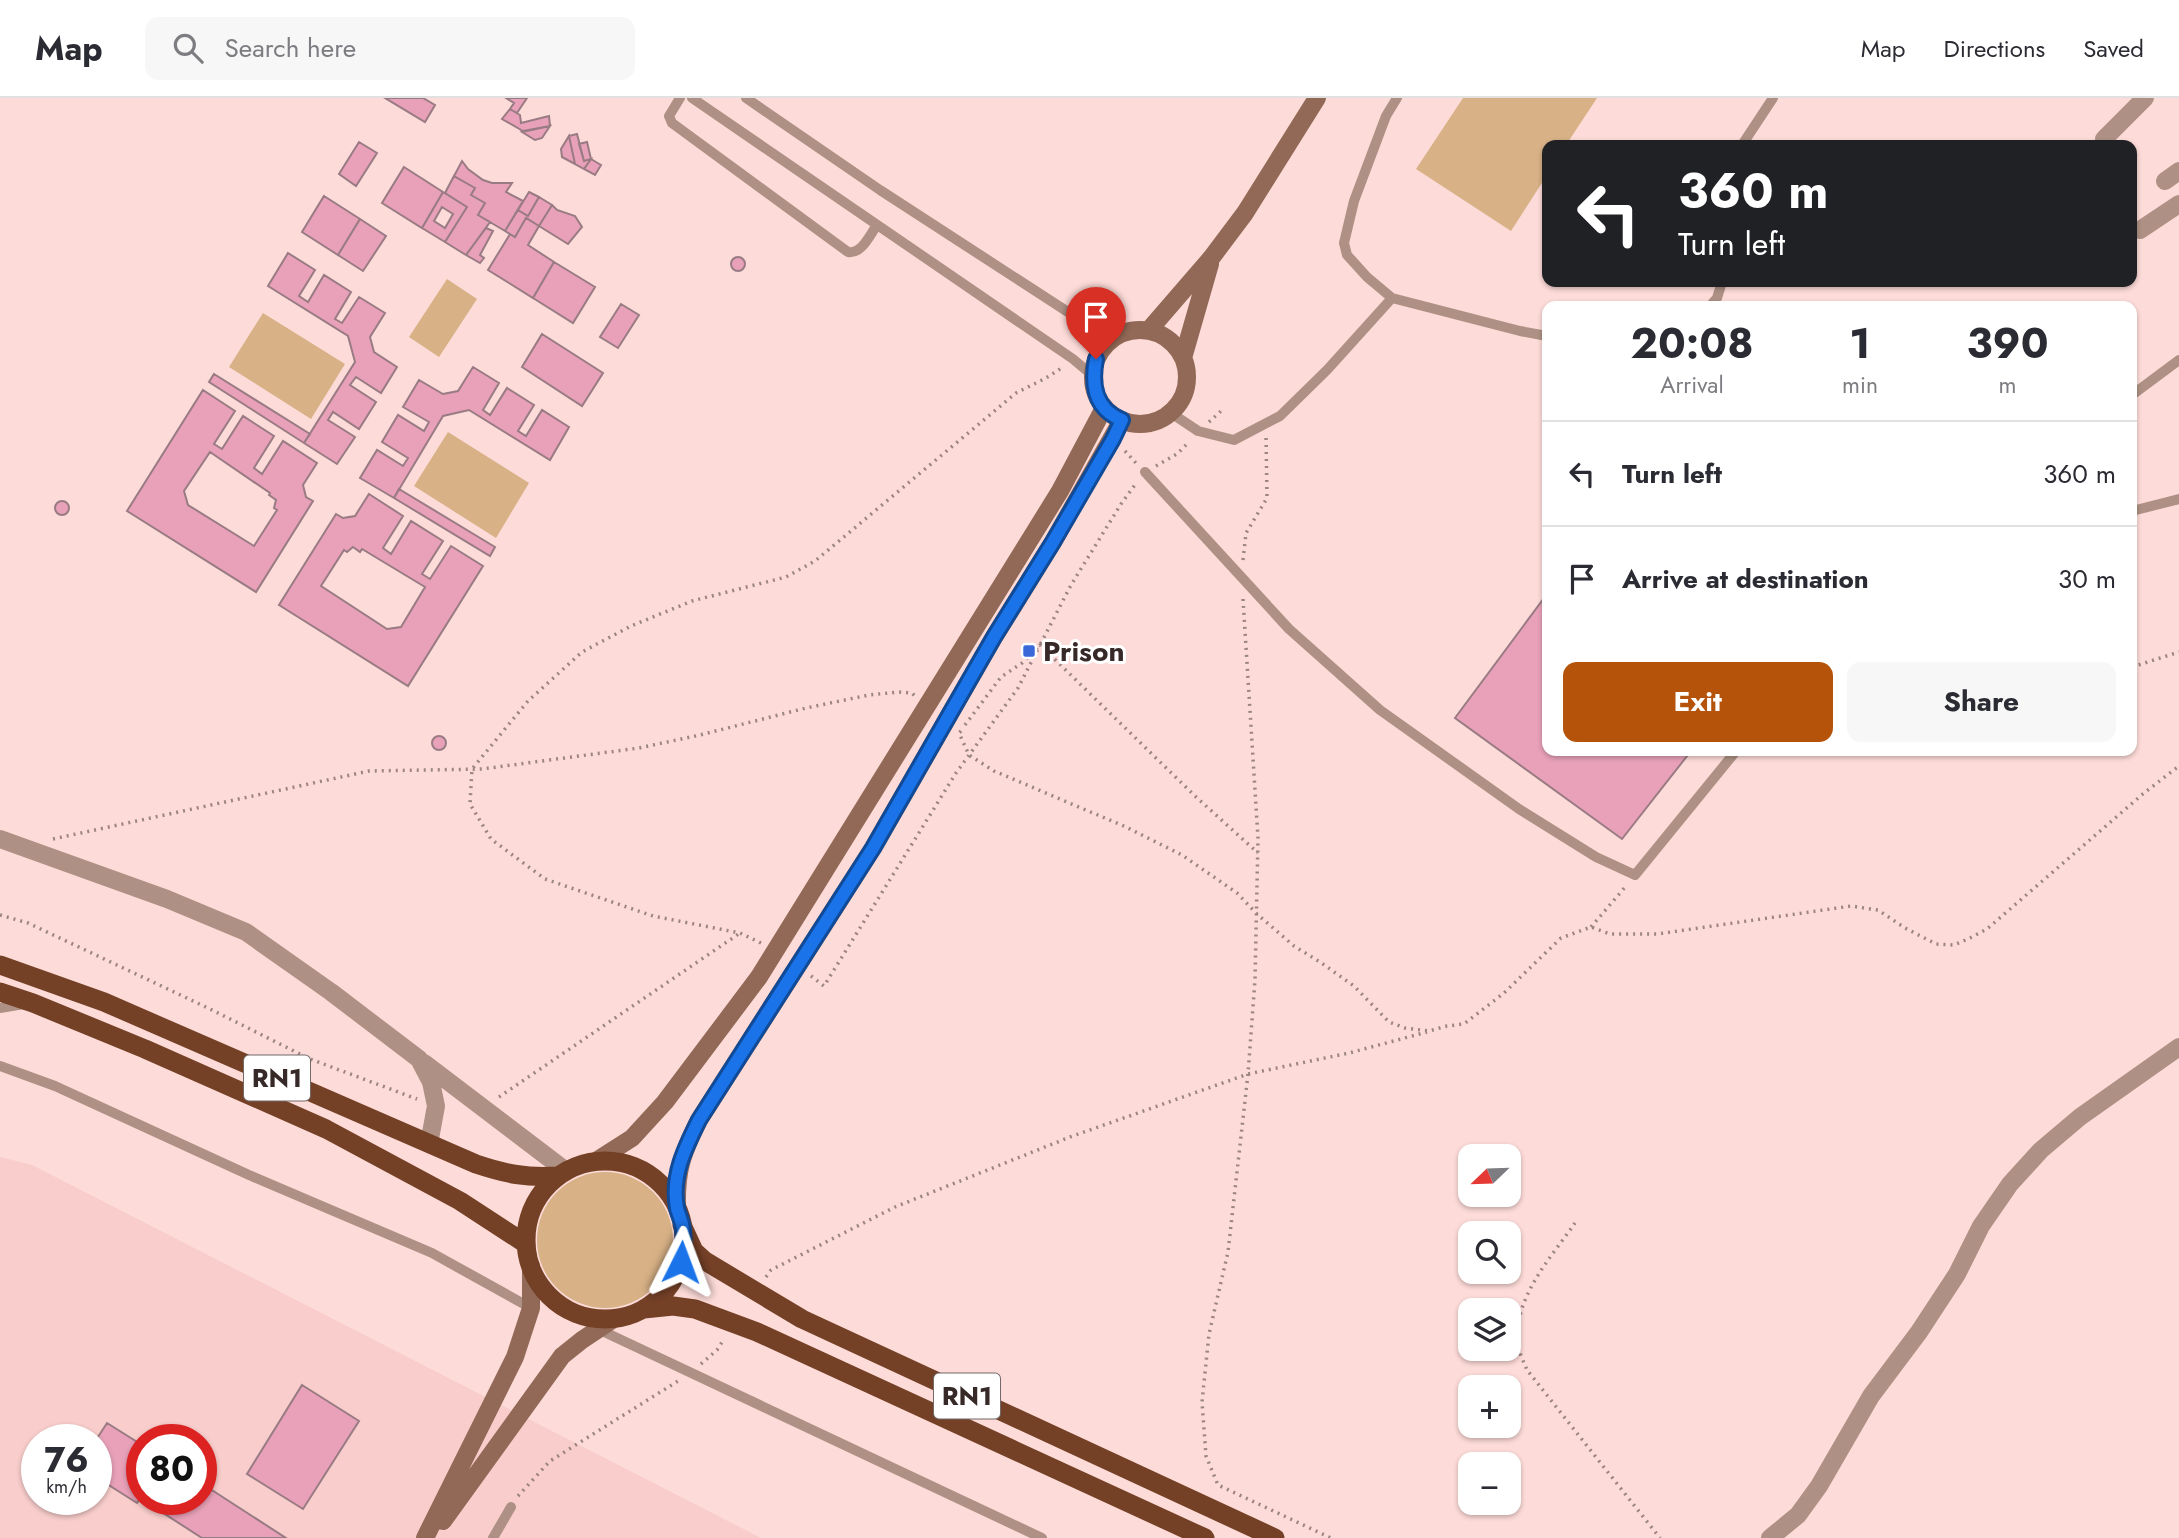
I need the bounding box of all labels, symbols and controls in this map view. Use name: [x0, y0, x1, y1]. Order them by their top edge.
search box: [145, 17, 635, 80]
text: Map: [35, 25, 103, 72]
icon: search: [169, 29, 207, 67]
text: Search here: [225, 29, 356, 67]
text: Map: [1861, 31, 1906, 66]
text: Directions: [1944, 31, 2045, 66]
text: Saved: [2083, 31, 2144, 66]
text: 360 m: [1678, 156, 1829, 226]
icon: left: [1563, 168, 1654, 259]
text: Turn left: [1678, 221, 1785, 267]
pin: [1066, 287, 1126, 359]
icon: arrive: [1077, 298, 1115, 336]
text: 20:08: [1630, 313, 1754, 374]
text: 1: [1849, 313, 1871, 374]
text: 390: [1966, 313, 2048, 374]
text: Arrival: [1660, 368, 1724, 402]
text: min: [1842, 368, 1878, 402]
text: m: [1999, 368, 2016, 402]
icon: left: [1563, 455, 1601, 493]
text: Turn left: [1622, 455, 1722, 493]
text: 360 m: [2043, 455, 2116, 493]
icon: arrive: [1563, 560, 1601, 598]
text: Arrive at destination: [1622, 560, 1869, 598]
text: 30 m: [2058, 560, 2116, 598]
place label: Prison: [1043, 631, 1125, 672]
marker: Prison: [1021, 643, 1037, 659]
button: Exit: [1563, 662, 1833, 742]
button: Share: [1847, 662, 2116, 742]
road number: RN1: [244, 1056, 310, 1100]
north arrow: [1458, 1144, 1521, 1208]
map controls: [1458, 1144, 1521, 1515]
button: search: [1458, 1221, 1521, 1284]
position arrow: [644, 1225, 718, 1299]
button: layers: [1458, 1298, 1521, 1361]
road number: RN1: [934, 1373, 1000, 1418]
button: +: [1458, 1375, 1521, 1438]
speed limit sign: 80: [126, 1424, 217, 1515]
text: 76: [44, 1435, 89, 1485]
button: −: [1458, 1452, 1521, 1515]
text: km/h: [46, 1474, 87, 1500]

